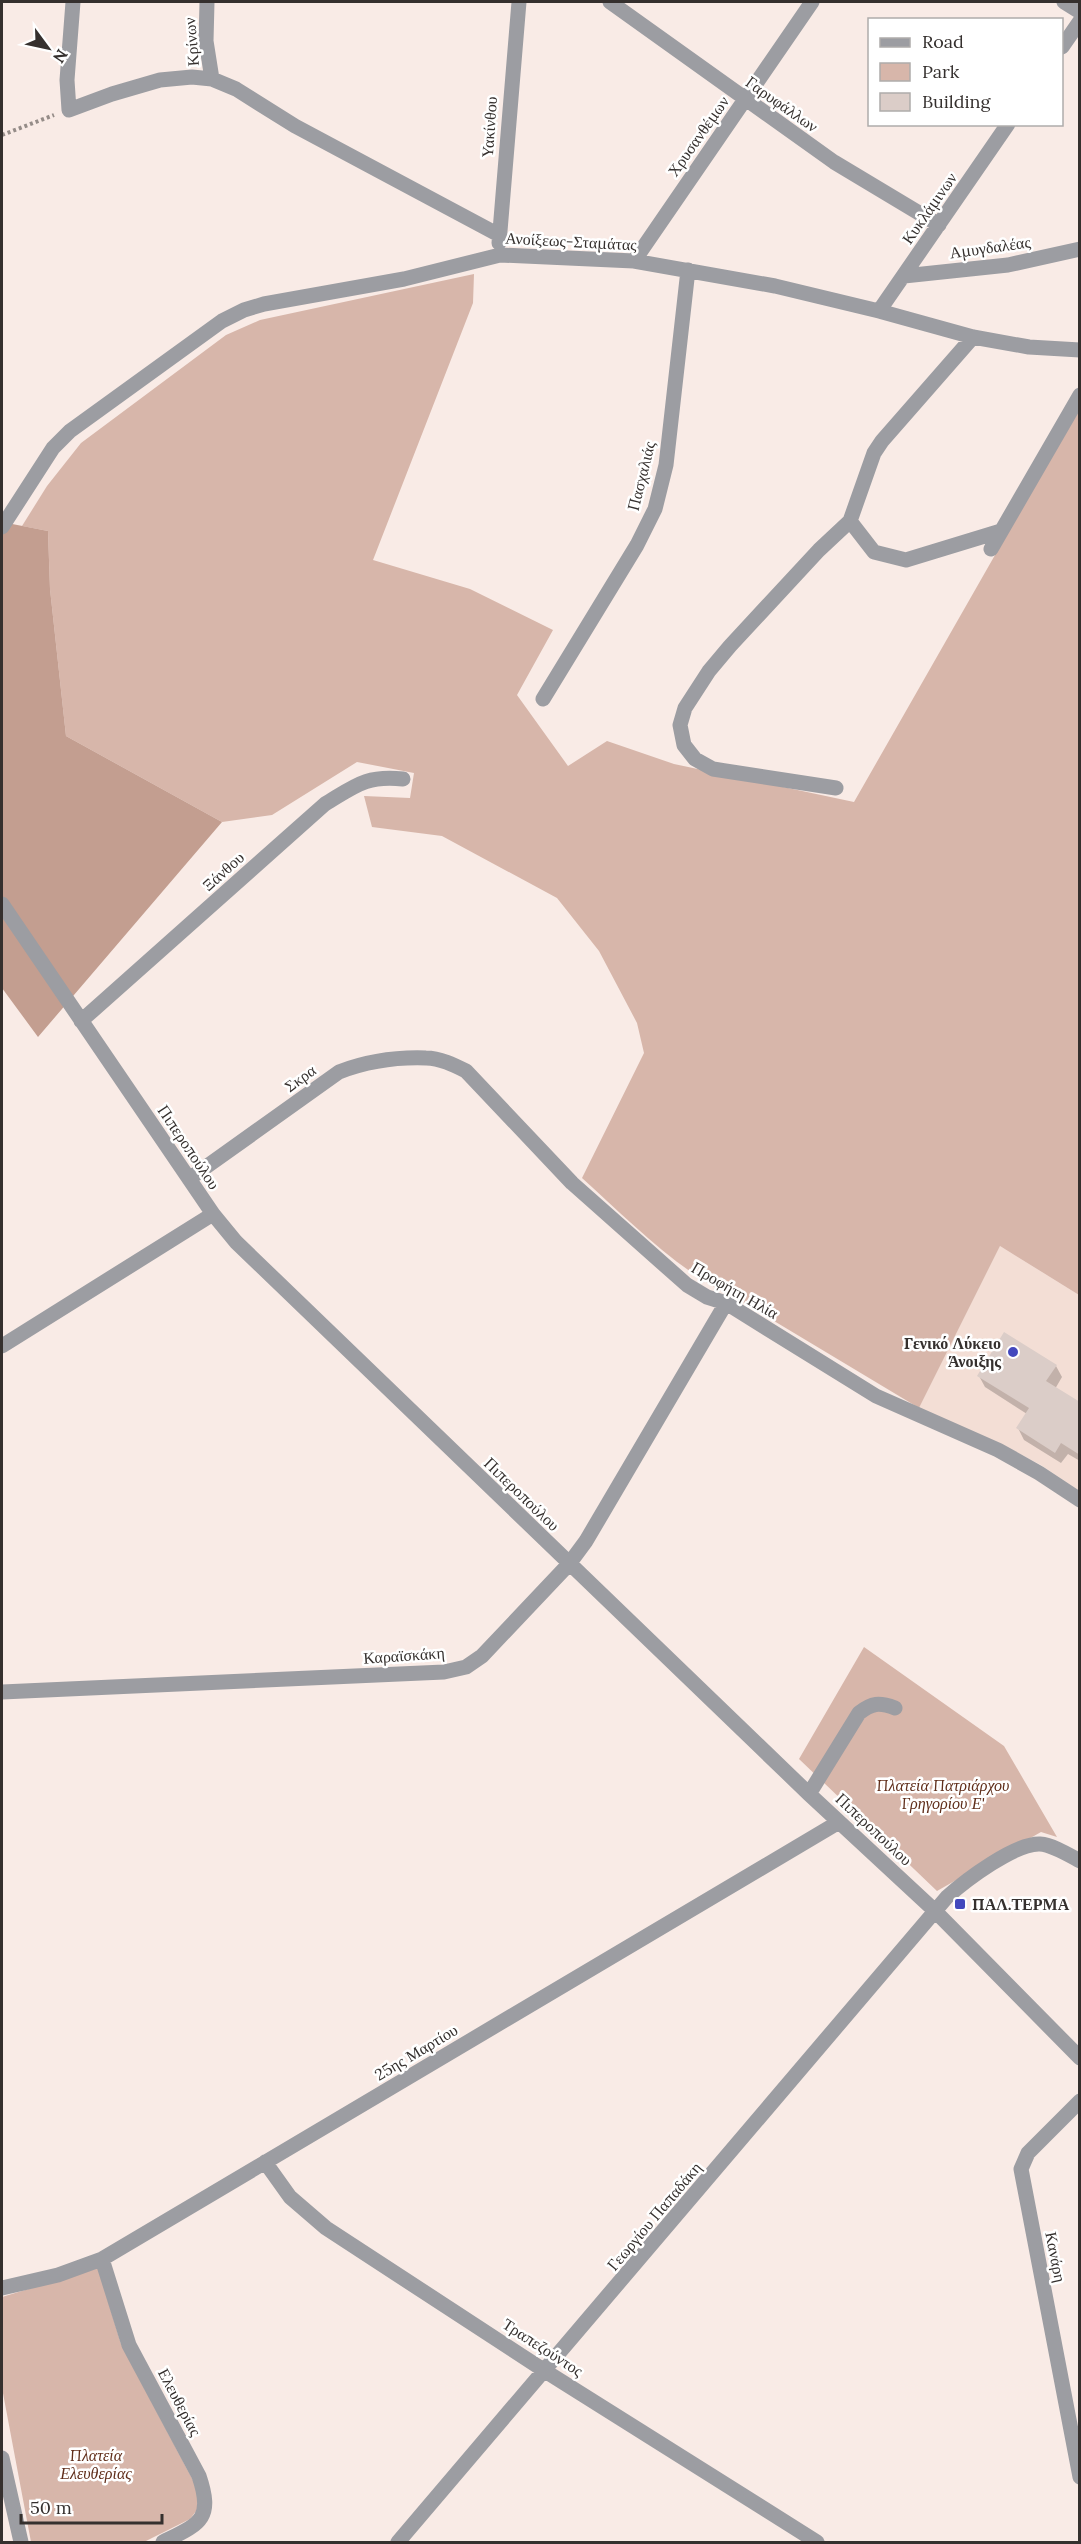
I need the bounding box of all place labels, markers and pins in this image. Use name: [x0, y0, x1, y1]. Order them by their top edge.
place label: Γενικό Λύκειο Άνοιξης: [904, 1333, 1001, 1371]
marker: Γενικό Λύκειο Άνοιξης: [1006, 1345, 1020, 1359]
place label: ΠΑΛ.ΤΕΡΜΑ: [972, 1894, 1070, 1914]
marker: ΠΑΛ.ΤΕΡΜΑ: [953, 1897, 967, 1911]

